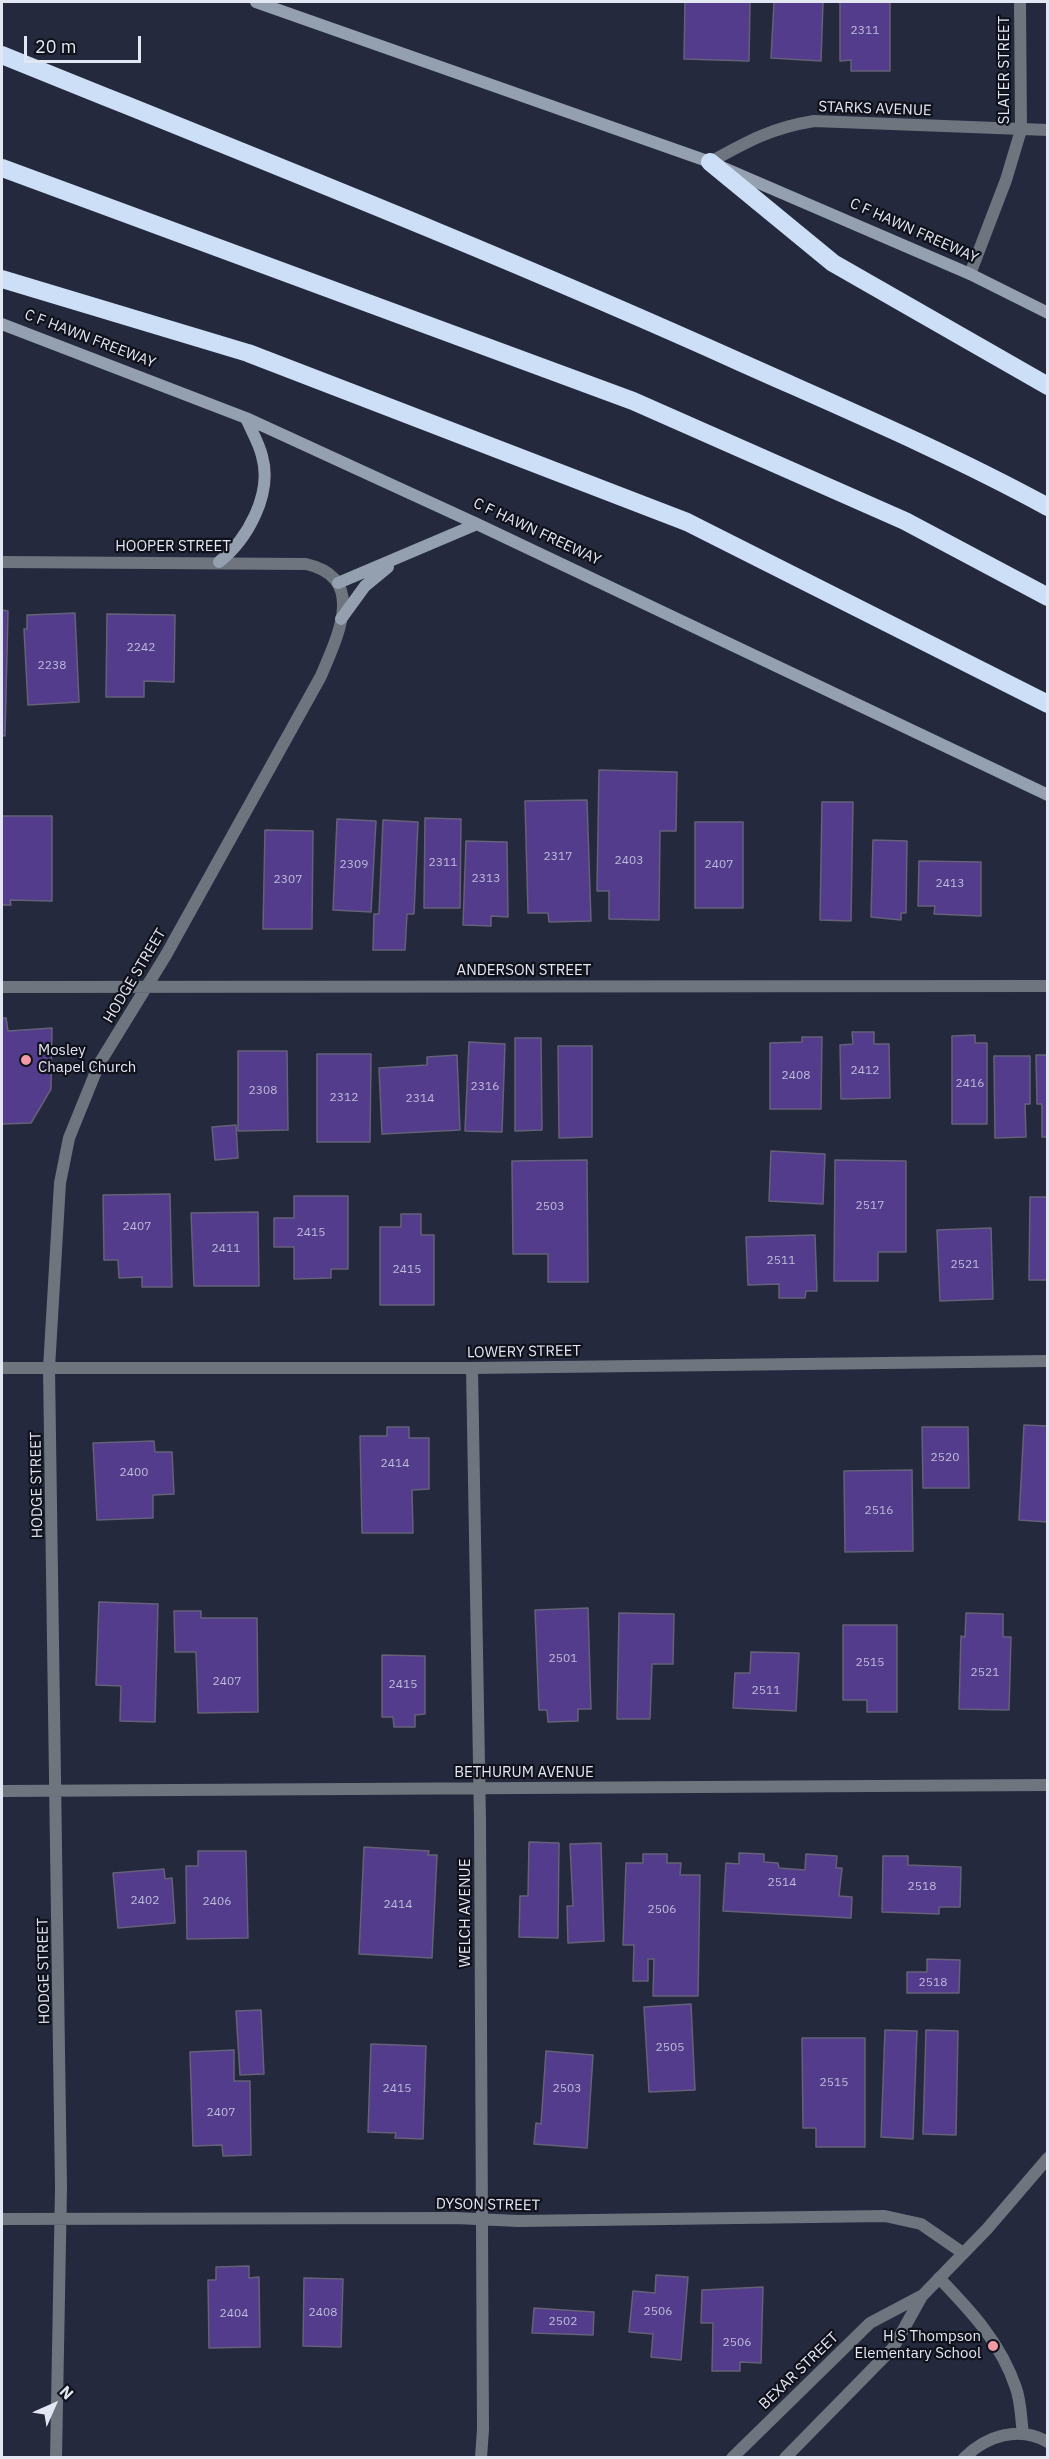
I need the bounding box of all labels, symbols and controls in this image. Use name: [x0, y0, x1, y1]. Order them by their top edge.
street label: SLATER STREET: [996, 16, 1014, 124]
scale bar: [27, 24, 144, 62]
house number: 2311: [851, 24, 879, 38]
text: 20 m: [35, 35, 77, 58]
street label: STARKS AVENUE: [818, 98, 932, 120]
street label: C F HAWN FREEWAY: [847, 195, 981, 267]
street label: C F HAWN FREEWAY: [22, 306, 158, 372]
street label: C F HAWN FREEWAY: [470, 494, 604, 570]
street label: HOOPER STREET: [115, 538, 231, 556]
house number: 2242: [127, 641, 155, 655]
house number: 2238: [38, 659, 66, 673]
house number: 2317: [544, 850, 572, 864]
house number: 2403: [615, 854, 643, 868]
house number: 2311: [429, 856, 457, 870]
house number: 2309: [340, 858, 368, 872]
house number: 2407: [705, 858, 733, 872]
house number: 2313: [472, 872, 500, 886]
house number: 2307: [274, 873, 302, 887]
house number: 2413: [936, 877, 964, 891]
street label: HODGE STREET: [100, 926, 170, 1026]
street label: ANDERSON STREET: [457, 962, 591, 980]
place label: Mosley Chapel Church: [38, 1042, 136, 1077]
marker: Mosley Chapel Church: [19, 1053, 33, 1067]
house number: 2412: [851, 1064, 879, 1078]
house number: 2408: [782, 1069, 810, 1083]
house number: 2416: [956, 1077, 984, 1091]
house number: 2316: [471, 1080, 499, 1094]
house number: 2308: [249, 1084, 277, 1098]
house number: 2312: [330, 1091, 358, 1105]
house number: 2314: [406, 1092, 434, 1106]
house number: 2517: [856, 1199, 884, 1213]
house number: 2503: [536, 1200, 564, 1214]
house number: 2407: [123, 1220, 151, 1234]
house number: 2415: [297, 1226, 325, 1240]
house number: 2411: [212, 1242, 240, 1256]
house number: 2511: [767, 1254, 795, 1268]
house number: 2521: [951, 1258, 979, 1272]
house number: 2415: [393, 1263, 421, 1277]
street label: LOWERY STREET: [467, 1342, 581, 1362]
street label: HODGE STREET: [27, 1431, 47, 1539]
house number: 2520: [931, 1451, 959, 1465]
house number: 2414: [381, 1457, 409, 1471]
house number: 2400: [120, 1466, 148, 1480]
house number: 2516: [865, 1504, 893, 1518]
house number: 2501: [549, 1652, 577, 1666]
house number: 2515: [856, 1656, 884, 1670]
house number: 2521: [971, 1666, 999, 1680]
house number: 2407: [213, 1675, 241, 1689]
house number: 2415: [389, 1678, 417, 1692]
house number: 2511: [752, 1684, 780, 1698]
street label: BETHURUM AVENUE: [454, 1764, 594, 1782]
street label: WELCH AVENUE: [457, 1858, 475, 1968]
house number: 2514: [768, 1876, 796, 1890]
house number: 2518: [908, 1880, 936, 1894]
house number: 2402: [131, 1894, 159, 1908]
house number: 2406: [203, 1895, 231, 1909]
house number: 2414: [384, 1898, 412, 1912]
house number: 2506: [648, 1903, 676, 1917]
street label: HODGE STREET: [34, 1917, 54, 2025]
house number: 2518: [919, 1976, 947, 1990]
house number: 2505: [656, 2041, 684, 2055]
house number: 2515: [820, 2076, 848, 2090]
house number: 2415: [383, 2082, 411, 2096]
house number: 2503: [553, 2082, 581, 2096]
house number: 2407: [207, 2106, 235, 2120]
street label: DYSON STREET: [436, 2195, 540, 2215]
house number: 2506: [644, 2305, 672, 2319]
house number: 2408: [309, 2306, 337, 2320]
house number: 2404: [220, 2307, 248, 2321]
house number: 2502: [549, 2315, 577, 2329]
place label: H S Thompson Elementary School: [854, 2328, 981, 2363]
street label: BEXAR STREET: [756, 2329, 842, 2413]
house number: 2506: [723, 2336, 751, 2350]
marker: H S Thompson Elementary School: [986, 2339, 1000, 2353]
north arrow: [24, 2375, 84, 2435]
text: N: [56, 2381, 78, 2403]

